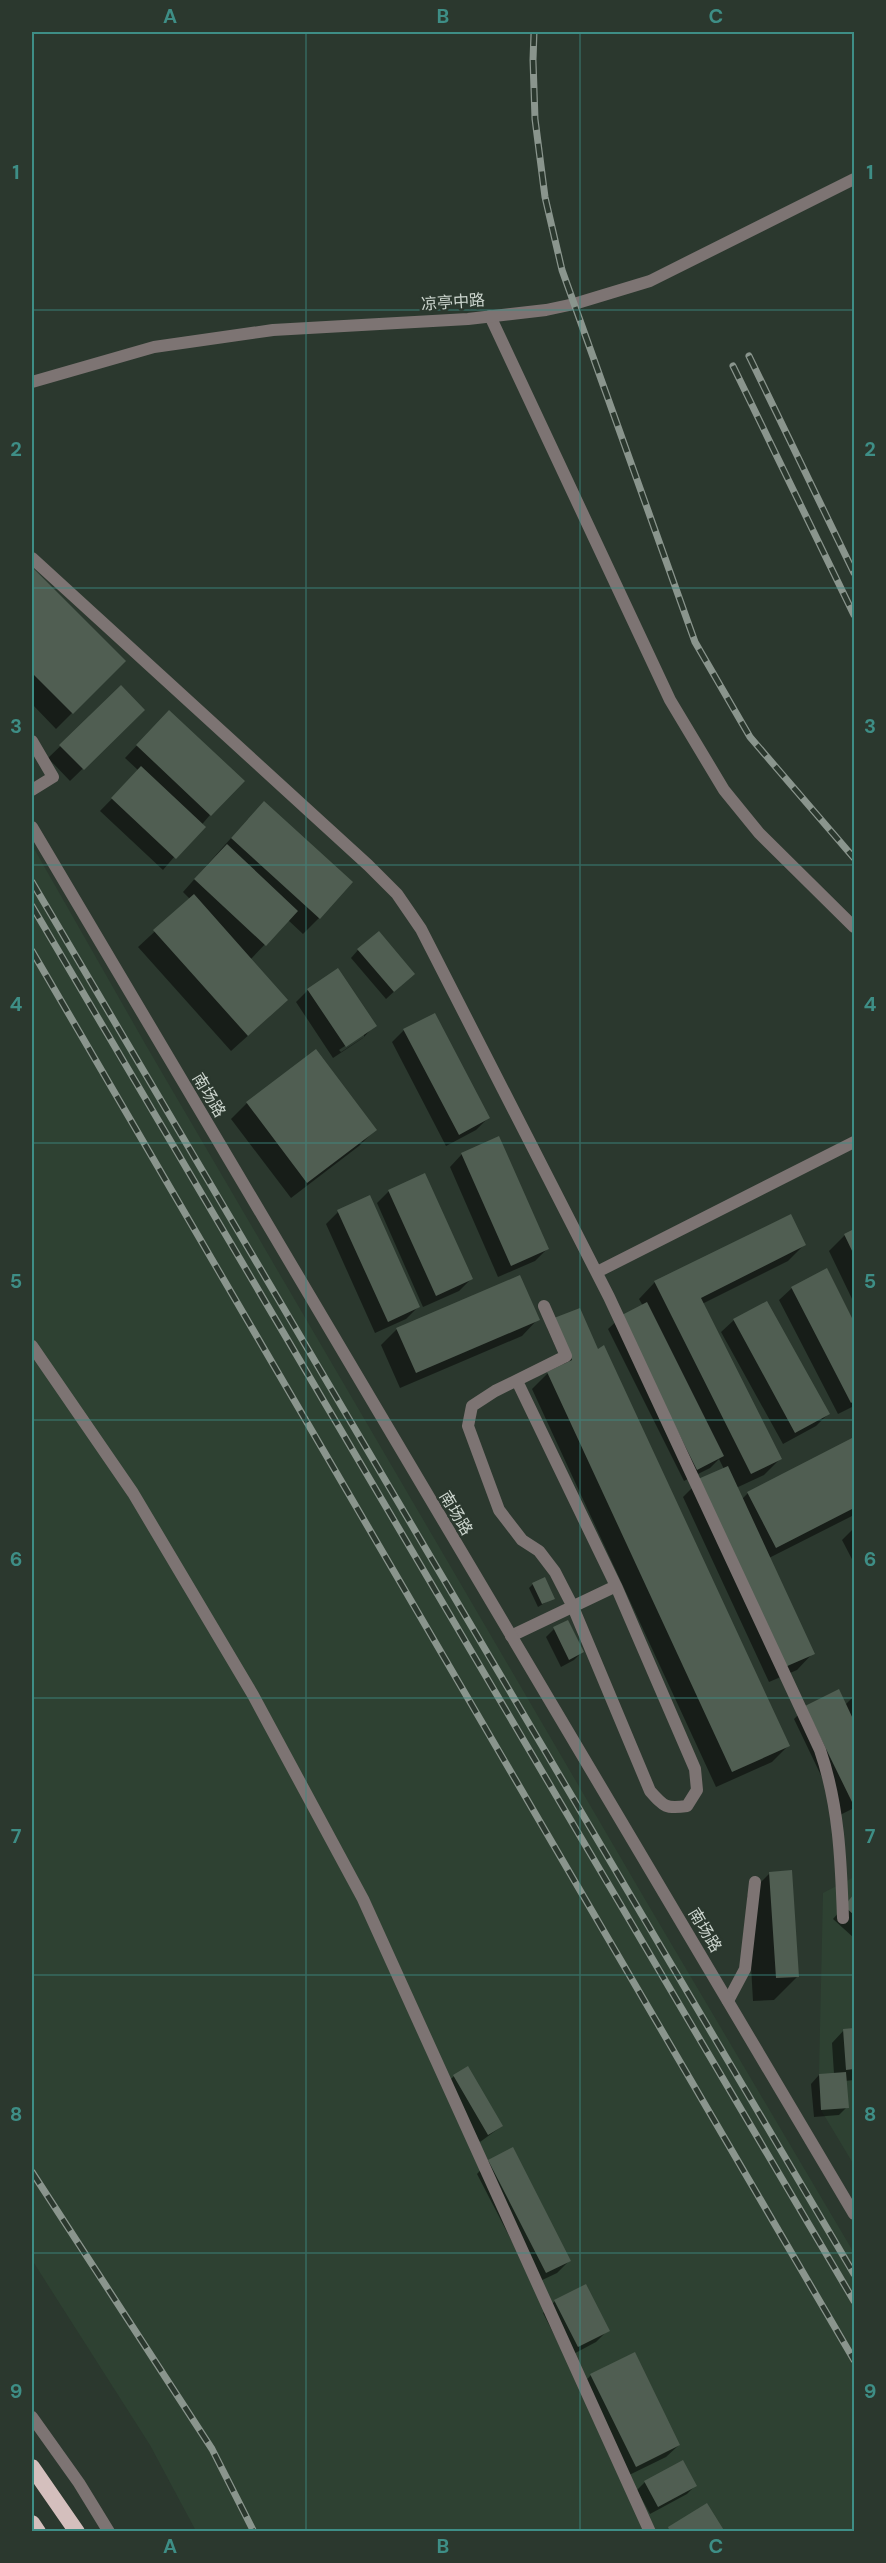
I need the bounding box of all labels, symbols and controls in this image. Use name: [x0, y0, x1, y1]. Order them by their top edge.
text: A: [163, 3, 177, 29]
text: B: [437, 3, 449, 29]
text: C: [709, 3, 723, 29]
text: 1: [12, 159, 20, 185]
text: 1: [866, 159, 874, 185]
street label: 凉亭中路: [420, 289, 486, 315]
text: 2: [10, 436, 22, 462]
text: 2: [864, 436, 876, 462]
text: 3: [10, 713, 22, 739]
text: 3: [864, 713, 876, 739]
text: 4: [10, 991, 23, 1017]
text: 4: [864, 991, 877, 1017]
street label: 南场路: [188, 1069, 230, 1121]
text: 5: [10, 1268, 22, 1294]
text: 5: [864, 1268, 876, 1294]
street label: 南场路: [435, 1487, 477, 1539]
text: 6: [10, 1546, 22, 1572]
text: 6: [864, 1546, 876, 1572]
text: 7: [11, 1823, 22, 1849]
text: 7: [865, 1823, 876, 1849]
street label: 南场路: [684, 1904, 726, 1956]
text: 8: [10, 2101, 22, 2127]
text: 8: [864, 2101, 876, 2127]
text: 9: [10, 2378, 22, 2404]
text: 9: [864, 2378, 876, 2404]
text: A: [163, 2533, 177, 2559]
text: B: [437, 2533, 449, 2559]
text: C: [709, 2533, 723, 2559]

